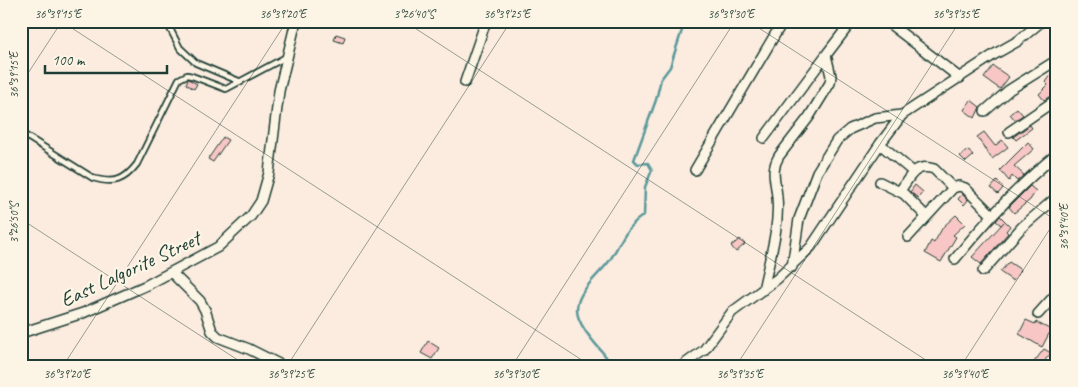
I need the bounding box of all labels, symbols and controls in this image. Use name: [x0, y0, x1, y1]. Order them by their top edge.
text: 36°39'15"E: [35, 6, 83, 22]
text: 36°39'20"E: [260, 6, 308, 22]
text: 3°26'40"S: [394, 6, 436, 22]
text: 36°39'25"E: [484, 6, 532, 22]
text: 36°39'30"E: [708, 6, 756, 22]
text: 36°39'35"E: [933, 6, 981, 22]
scale bar: [45, 42, 168, 74]
text: 36°39'15"E: [6, 50, 22, 98]
text: 100 m: [52, 51, 86, 70]
text: 3°26'50"S: [6, 201, 22, 243]
text: 36°39'40"E: [1056, 202, 1072, 250]
street label: East Lalgorite Street: [56, 224, 207, 313]
text: 36°39'20"E: [44, 366, 92, 382]
text: 36°39'25"E: [268, 366, 316, 382]
text: 36°39'30"E: [493, 366, 541, 382]
text: 36°39'35"E: [717, 366, 765, 382]
text: 36°39'40"E: [942, 366, 990, 382]

